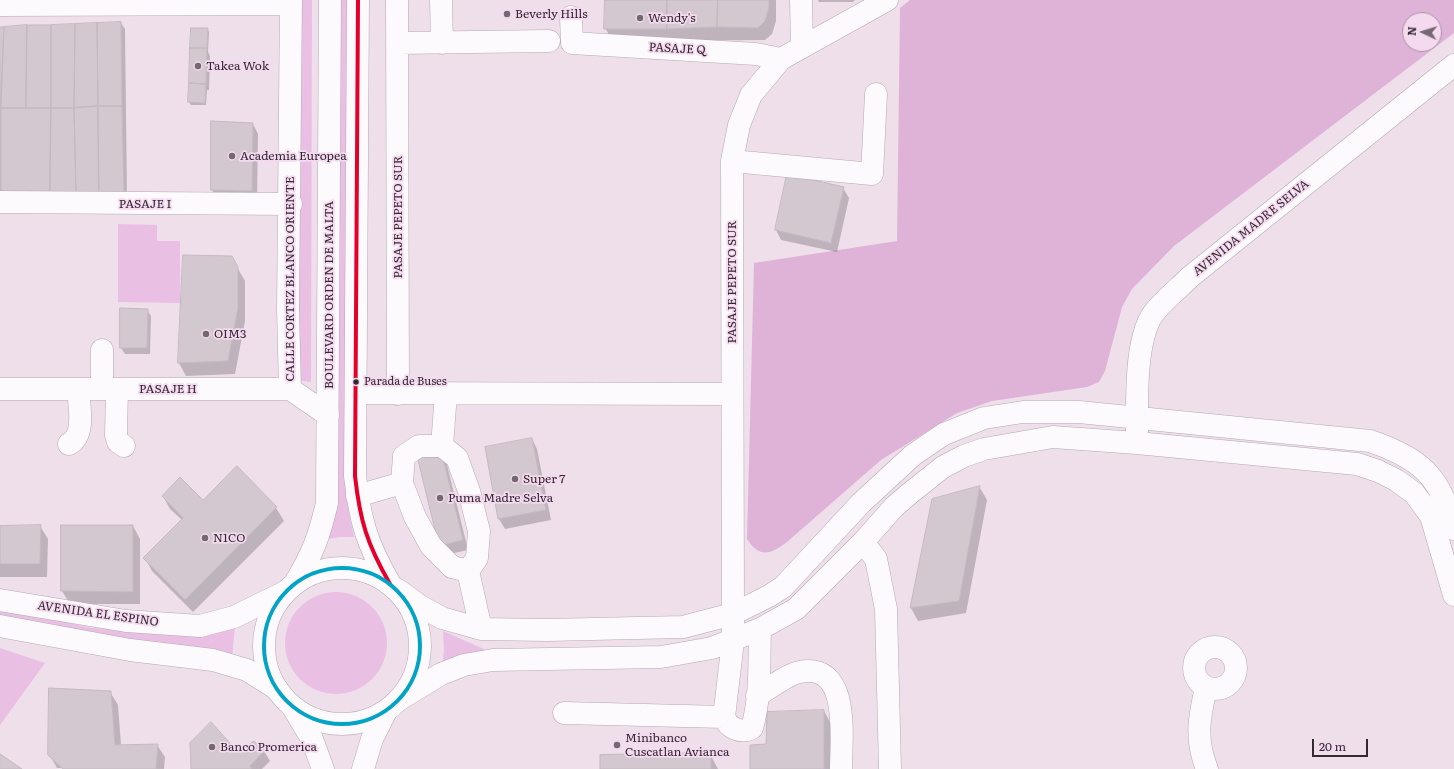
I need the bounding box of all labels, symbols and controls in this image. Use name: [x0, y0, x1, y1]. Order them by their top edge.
place label: Beverly Hills: [515, 7, 588, 21]
marker: Beverly Hills: [502, 9, 512, 19]
place label: Wendy's: [648, 11, 696, 25]
north arrow: [1402, 12, 1442, 52]
marker: Wendy's: [635, 13, 645, 23]
text: N: [1403, 26, 1419, 36]
street label: PASAJE Q: [648, 40, 706, 58]
place label: Takea Wok: [206, 59, 269, 73]
marker: Takea Wok: [193, 61, 203, 71]
place label: Academia Europea: [240, 149, 347, 163]
marker: Academia Europea: [227, 151, 237, 161]
street label: PASAJE PEPETO SUR: [391, 155, 405, 279]
street label: CALLE CORTEZ BLANCO ORIENTE: [283, 176, 297, 382]
street label: AVENIDA MADRE SELVA: [1190, 177, 1312, 279]
street label: PASAJE I: [119, 197, 171, 211]
street label: BOULEVARD ORDEN DE MALTA: [322, 201, 336, 389]
street label: PASAJE PEPETO SUR: [725, 220, 739, 344]
place label: OIM3: [214, 327, 247, 341]
marker: OIM3: [201, 329, 211, 339]
place label: Parada de Buses: [364, 375, 447, 389]
marker: Parada de Buses: [351, 377, 361, 387]
street label: PASAJE H: [139, 382, 197, 396]
place label: Super 7: [523, 472, 565, 486]
marker: Super 7: [510, 474, 520, 484]
place label: Puma Madre Selva: [448, 491, 553, 505]
marker: Puma Madre Selva: [435, 493, 445, 503]
place label: N1CO: [213, 531, 245, 545]
marker: N1CO: [200, 533, 210, 543]
street label: AVENIDA EL ESPINO: [36, 598, 160, 630]
place label: Minibanco Cuscatlan Avianca: [625, 731, 729, 759]
scale bar: [1314, 731, 1370, 757]
text: 20 m: [1319, 737, 1346, 755]
place label: Banco Promerica: [220, 740, 317, 754]
marker: Minibanco Cuscatlan Avianca: [612, 740, 622, 750]
marker: Banco Promerica: [207, 742, 217, 752]

